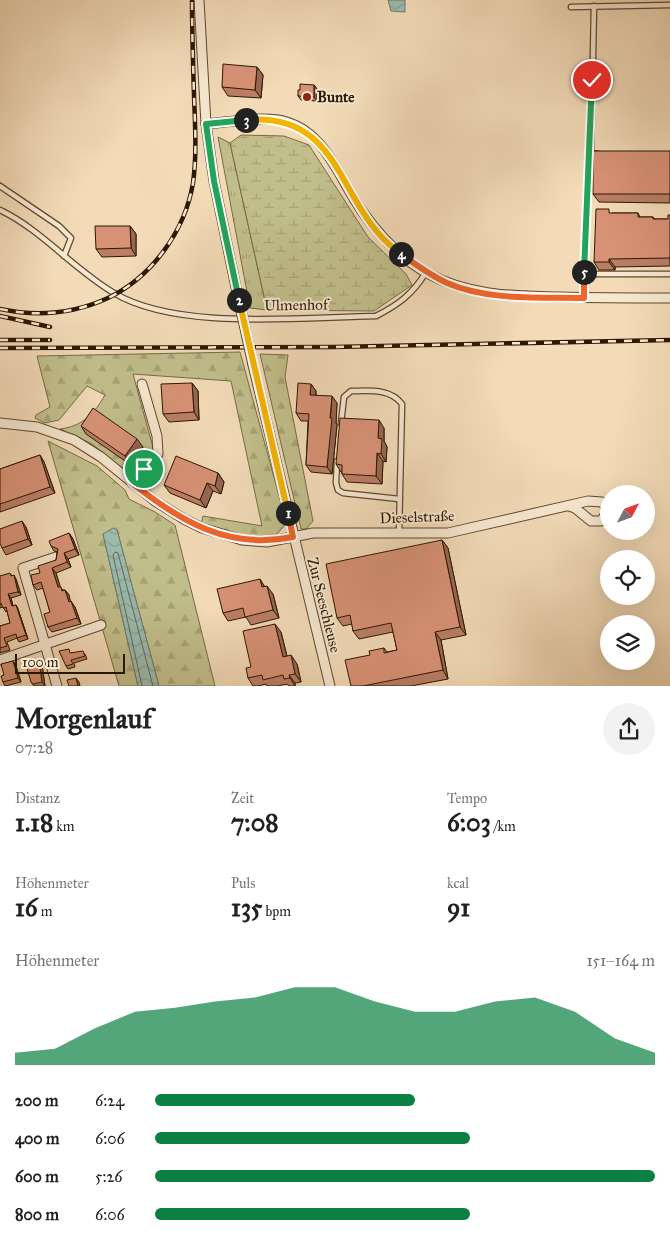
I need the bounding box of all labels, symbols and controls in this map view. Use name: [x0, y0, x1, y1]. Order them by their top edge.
pin: [571, 59, 613, 101]
icon: check: [578, 66, 606, 94]
place label: Bunte: [317, 88, 355, 106]
marker: Bunte: [301, 91, 313, 103]
pin: 3: [234, 108, 258, 132]
text: 3: [244, 112, 249, 129]
pin: 4: [388, 242, 414, 266]
text: 4: [398, 246, 405, 263]
pin: 5: [572, 260, 596, 284]
text: 5: [581, 264, 588, 281]
pin: 2: [226, 288, 252, 312]
text: 2: [236, 292, 243, 309]
street label: Ulmenhof: [264, 295, 331, 315]
pin: [123, 448, 165, 490]
icon: arrive: [130, 455, 158, 483]
north arrow: [600, 485, 655, 540]
map controls: [600, 485, 655, 670]
pin: 1: [276, 500, 300, 526]
text: 1: [286, 505, 291, 522]
street label: Dieselstraße: [379, 507, 455, 527]
button: locate: [600, 550, 655, 605]
street label: Zur Seeschleuse: [303, 556, 345, 654]
button: layers: [600, 615, 655, 670]
scale bar: [15, 651, 125, 674]
text: 100 m: [22, 654, 59, 671]
text: Morgenlauf: [15, 701, 152, 736]
button: share: [603, 703, 655, 755]
text: 07:28: [15, 738, 53, 757]
text: Distanz: [15, 790, 60, 807]
text: Zeit: [231, 790, 254, 807]
text: Tempo: [447, 790, 487, 807]
text: 1.18: [15, 807, 53, 838]
text: 7:08: [231, 807, 279, 838]
text: 6:03: [447, 807, 491, 838]
text: km: [53, 818, 75, 835]
text: /km: [491, 818, 516, 835]
text: Höhenmeter: [15, 875, 89, 892]
text: Puls: [231, 875, 255, 892]
text: kcal: [447, 875, 469, 892]
text: 16: [15, 892, 38, 923]
text: 135: [231, 892, 263, 923]
text: 91: [447, 892, 470, 923]
text: m: [38, 903, 52, 920]
text: bpm: [263, 903, 291, 920]
text: Höhenmeter: [15, 951, 99, 970]
text: 151–164 m: [586, 951, 655, 970]
text: 200 m: [15, 1091, 58, 1110]
text: 6:24: [95, 1091, 124, 1110]
text: 400 m: [15, 1129, 59, 1148]
text: 6:06: [95, 1129, 125, 1148]
text: 600 m: [15, 1167, 59, 1186]
text: 5:26: [95, 1167, 123, 1186]
text: 800 m: [15, 1205, 59, 1224]
text: 6:06: [95, 1205, 125, 1224]

